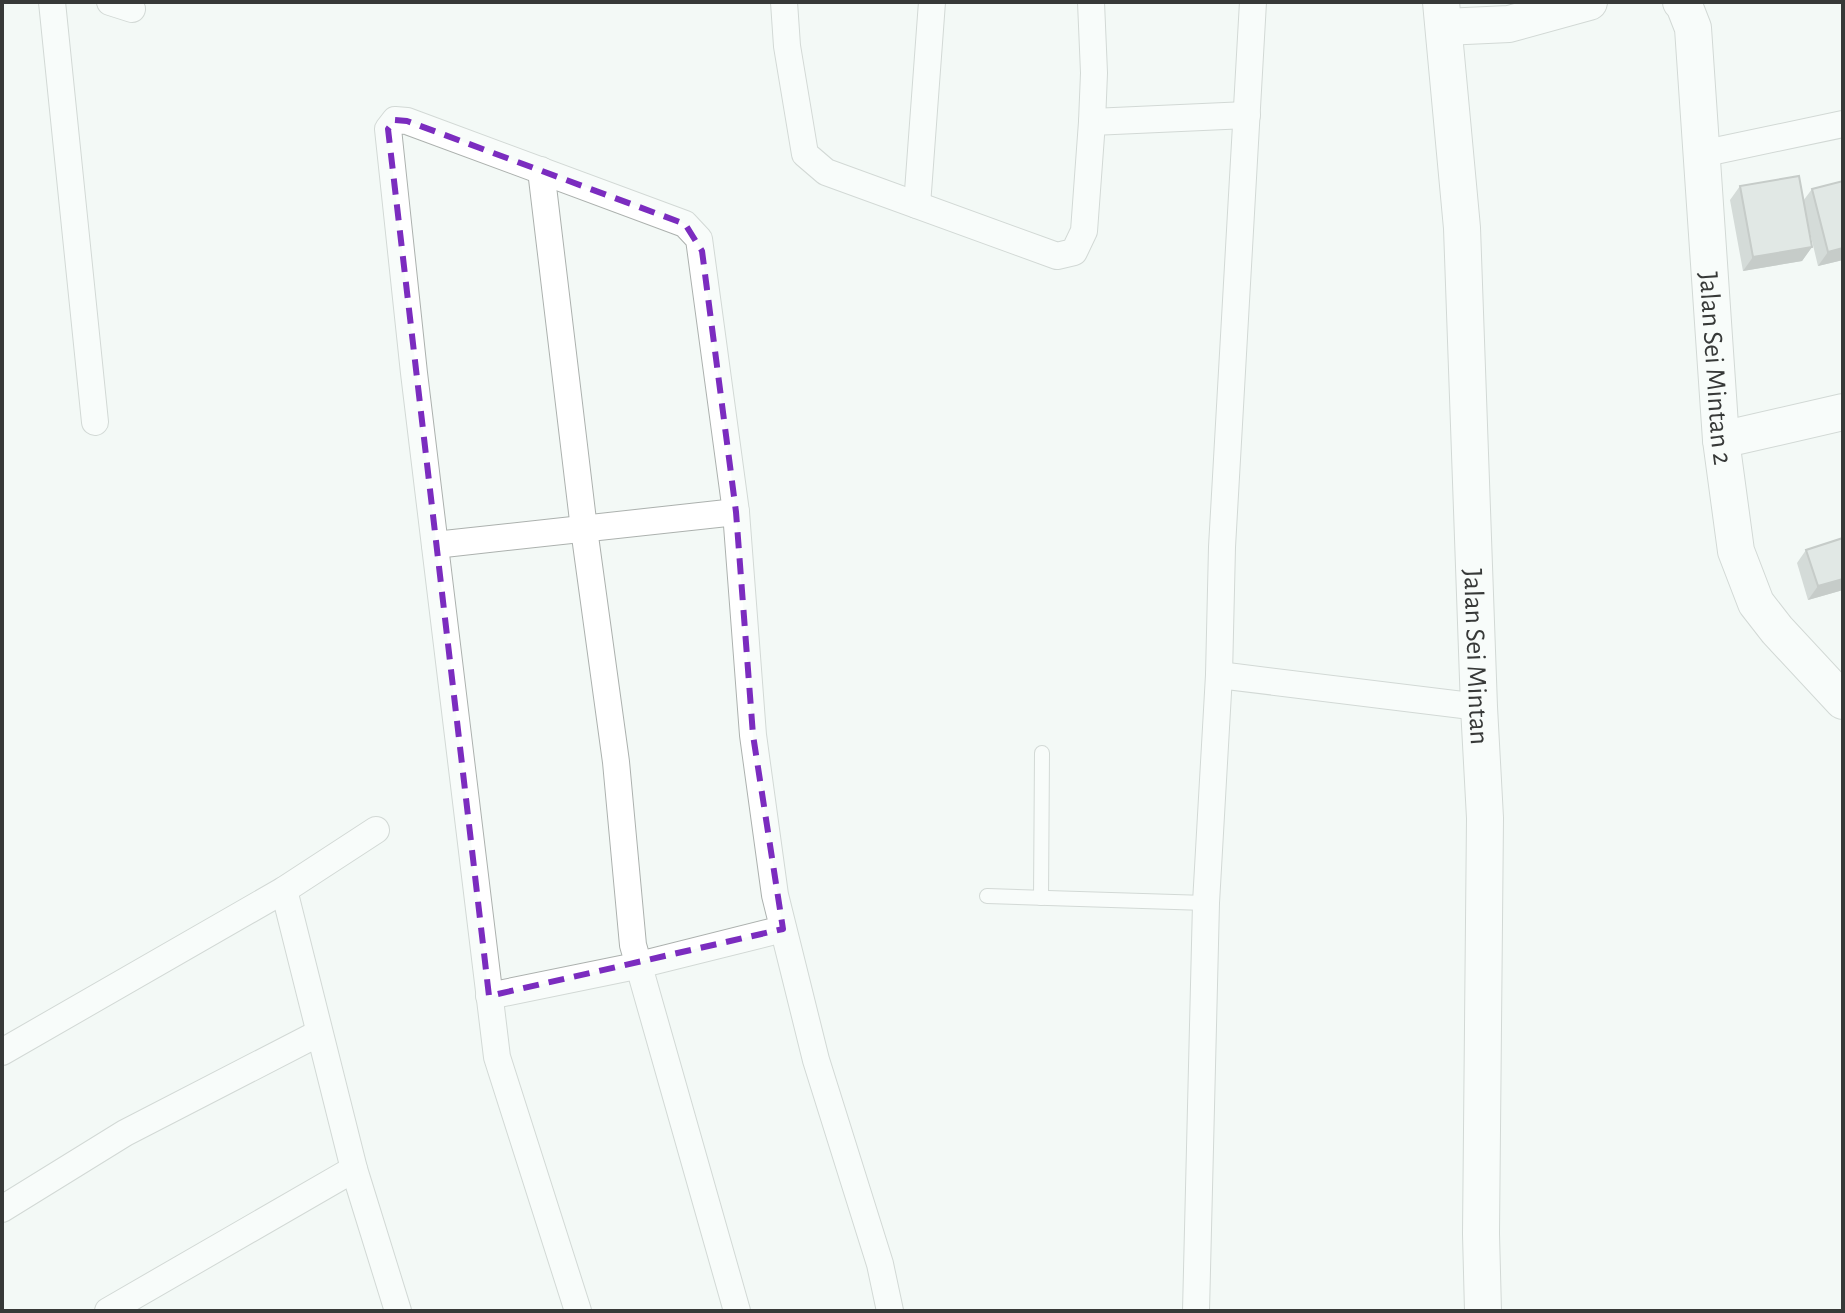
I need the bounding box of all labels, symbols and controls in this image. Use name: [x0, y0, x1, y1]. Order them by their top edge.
street label: Jalan Sei Mintan 2: [1694, 271, 1736, 467]
street label: Jalan Sei Mintan: [1458, 568, 1493, 746]

